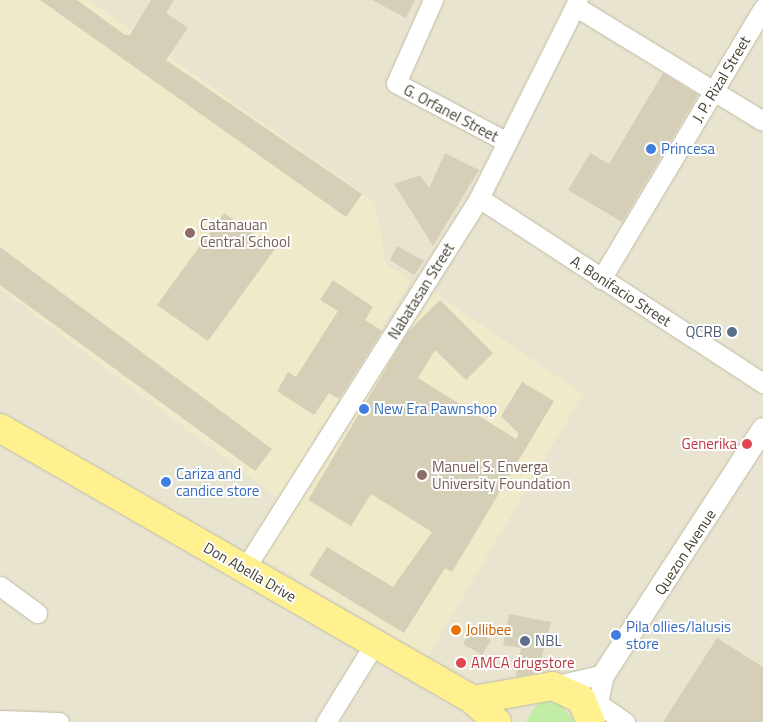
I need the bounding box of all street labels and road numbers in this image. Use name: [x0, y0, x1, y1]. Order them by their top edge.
street label: J. P. Rizal Street: [688, 33, 754, 125]
street label: G. Orfanel Street: [401, 81, 501, 145]
street label: Nabatasan Street: [384, 239, 458, 343]
street label: A. Bonifacio Street: [567, 252, 675, 330]
street label: Quezon Avenue: [651, 506, 719, 598]
street label: Don Abella Drive: [201, 538, 299, 606]

